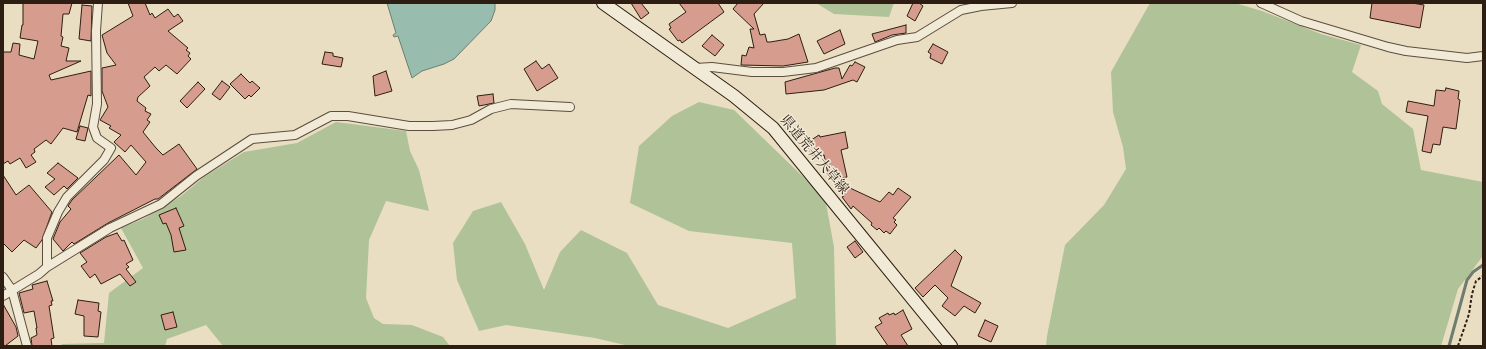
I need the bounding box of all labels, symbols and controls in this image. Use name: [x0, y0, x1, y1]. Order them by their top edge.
street label: 県道荒井大草線: [776, 112, 852, 198]

